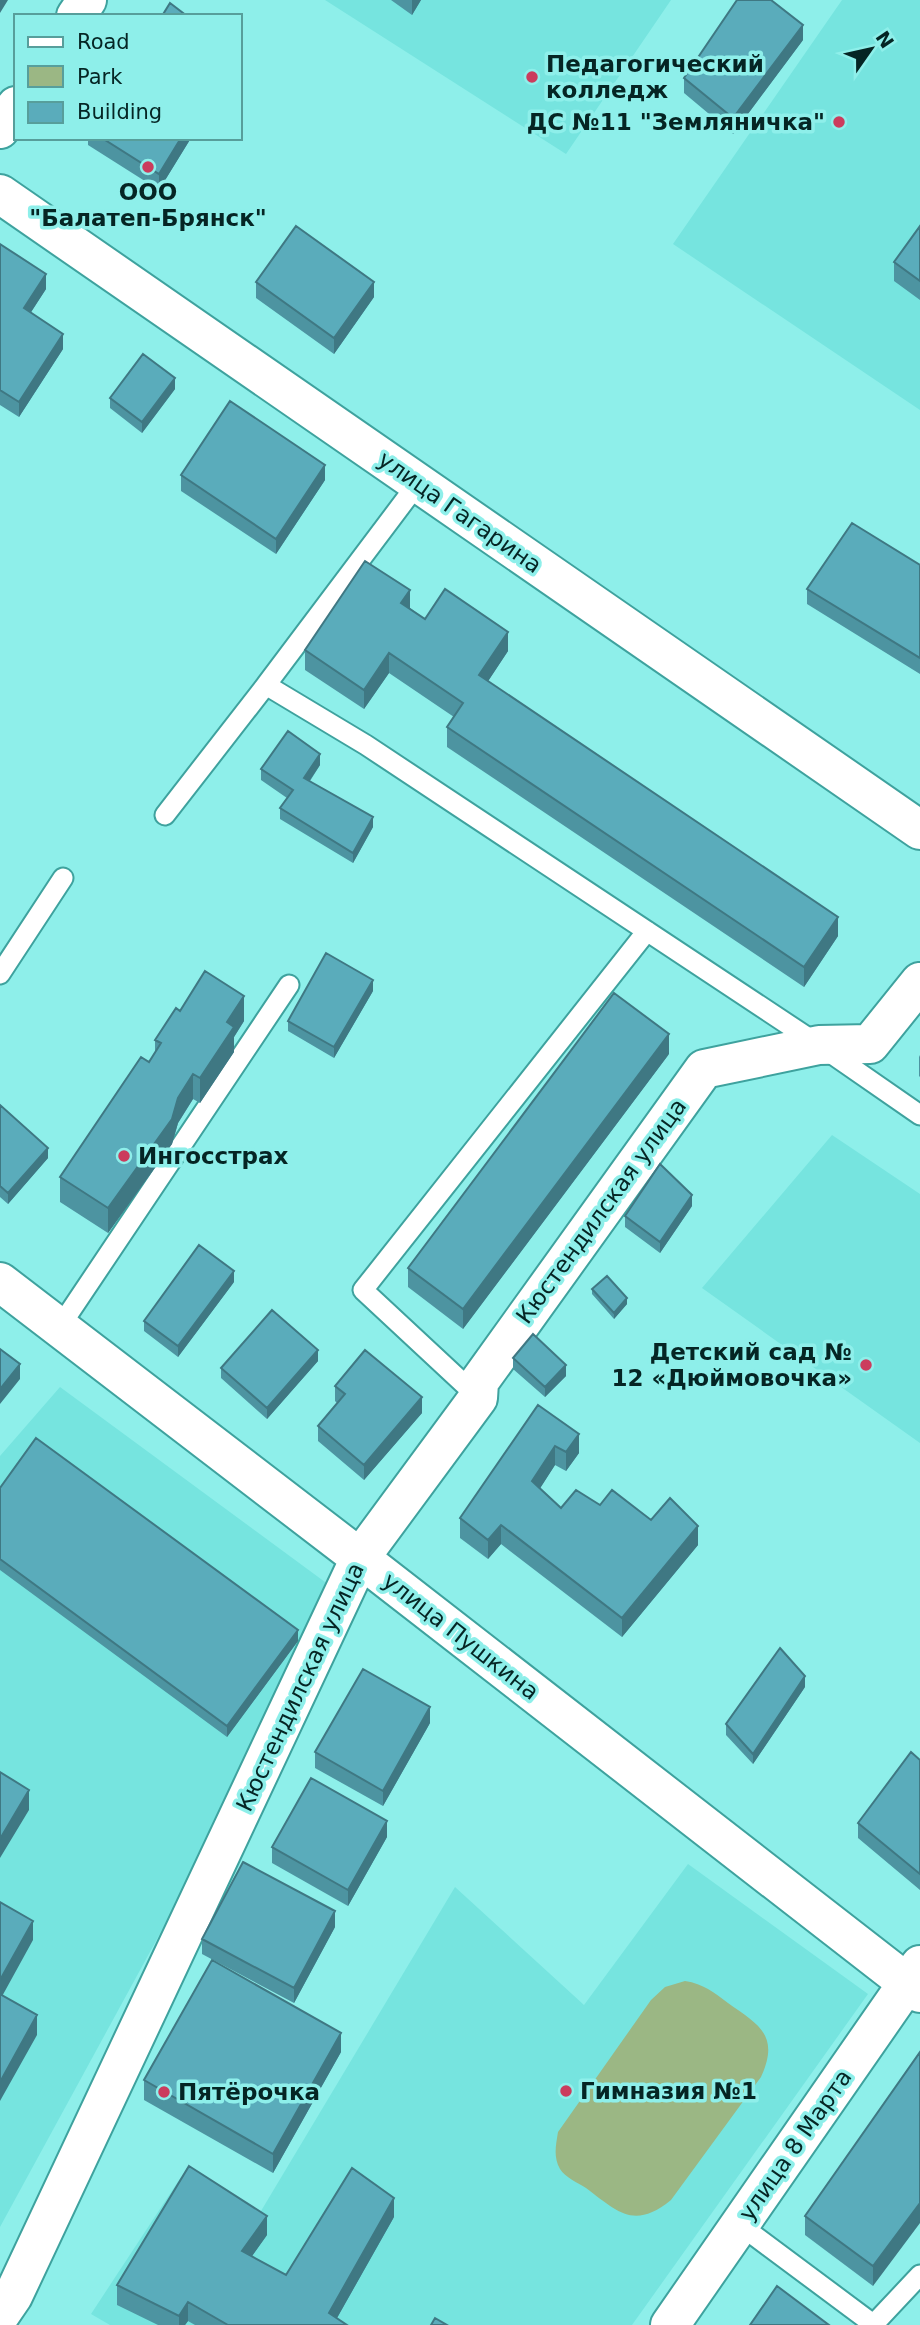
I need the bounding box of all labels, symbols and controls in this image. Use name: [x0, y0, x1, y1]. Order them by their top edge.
legend: [14, 14, 242, 140]
north arrow: [836, 14, 906, 84]
text: N: [872, 27, 899, 52]
text: Road: [77, 30, 130, 54]
place label: Педагогический колледж: [546, 51, 764, 103]
text: Park: [77, 65, 123, 89]
marker: Педагогический колледж: [524, 69, 540, 85]
text: Building: [77, 100, 162, 124]
place label: ДС №11 "Земляничка": [527, 109, 825, 135]
marker: ДС №11 "Земляничка": [831, 114, 847, 130]
marker: ООО "Балатеп-Брянск": [140, 159, 156, 175]
place label: ООО "Балатеп-Брянск": [29, 179, 267, 231]
street label: улица Гагарина: [373, 446, 547, 578]
street label: Кюстендилская улица: [511, 1094, 691, 1328]
place label: Ингосстрах: [138, 1143, 289, 1169]
marker: Ингосстрах: [116, 1148, 132, 1164]
place label: Детский сад № 12 «Дюймовочка»: [611, 1339, 852, 1391]
marker: Детский сад № 12 «Дюймовочка»: [858, 1357, 874, 1373]
street label: Кюстендилская улица: [231, 1559, 369, 1815]
street label: улица Пушкина: [378, 1567, 544, 1705]
street label: улица 8 Марта: [733, 2065, 857, 2225]
place label: Гимназия №1: [580, 2078, 757, 2104]
place label: Пятёрочка: [178, 2079, 320, 2105]
marker: Гимназия №1: [558, 2083, 574, 2099]
marker: Пятёрочка: [156, 2084, 172, 2100]

